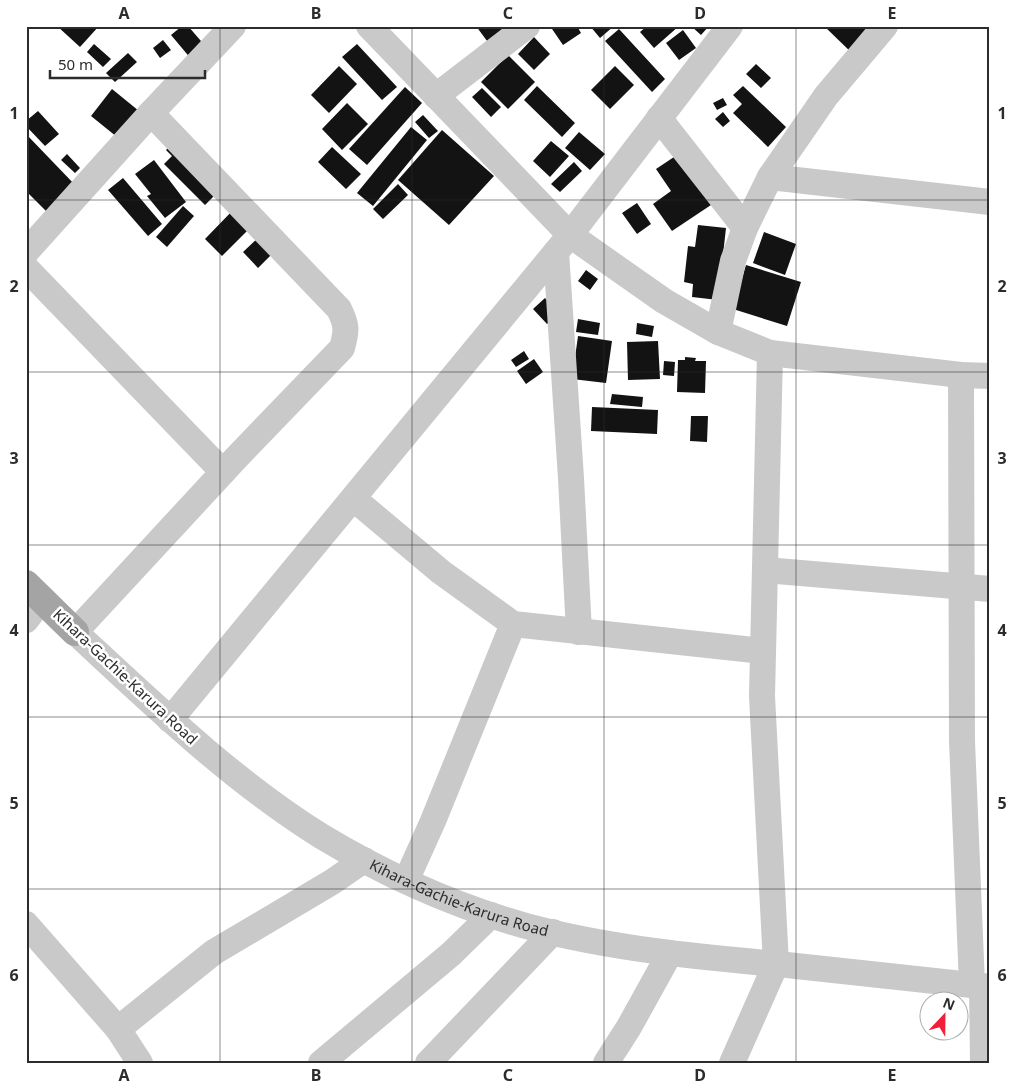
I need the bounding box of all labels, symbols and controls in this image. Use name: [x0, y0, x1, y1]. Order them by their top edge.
text: A: [118, 2, 130, 24]
text: B: [311, 2, 321, 24]
text: C: [503, 2, 513, 24]
text: D: [694, 2, 706, 24]
text: E: [888, 2, 897, 24]
scale bar: [50, 48, 205, 80]
text: 50 m: [58, 54, 93, 74]
text: 1: [9, 102, 19, 124]
text: 1: [997, 102, 1007, 124]
text: 2: [9, 275, 19, 297]
text: 2: [997, 275, 1007, 297]
text: 3: [9, 447, 19, 469]
text: 3: [997, 447, 1007, 469]
street label: Kihara-Gachie-Karura Road: [49, 604, 202, 748]
text: 4: [9, 619, 19, 641]
text: 4: [997, 619, 1007, 641]
text: 5: [9, 792, 19, 814]
text: 5: [997, 792, 1007, 814]
street label: Kihara-Gachie-Karura Road: [366, 854, 551, 940]
text: 6: [9, 964, 19, 986]
text: 6: [997, 964, 1007, 986]
north arrow: [918, 992, 968, 1042]
text: N: [940, 993, 958, 1014]
text: A: [118, 1064, 130, 1086]
text: B: [311, 1064, 321, 1086]
text: C: [503, 1064, 513, 1086]
text: D: [694, 1064, 706, 1086]
text: E: [888, 1064, 897, 1086]

